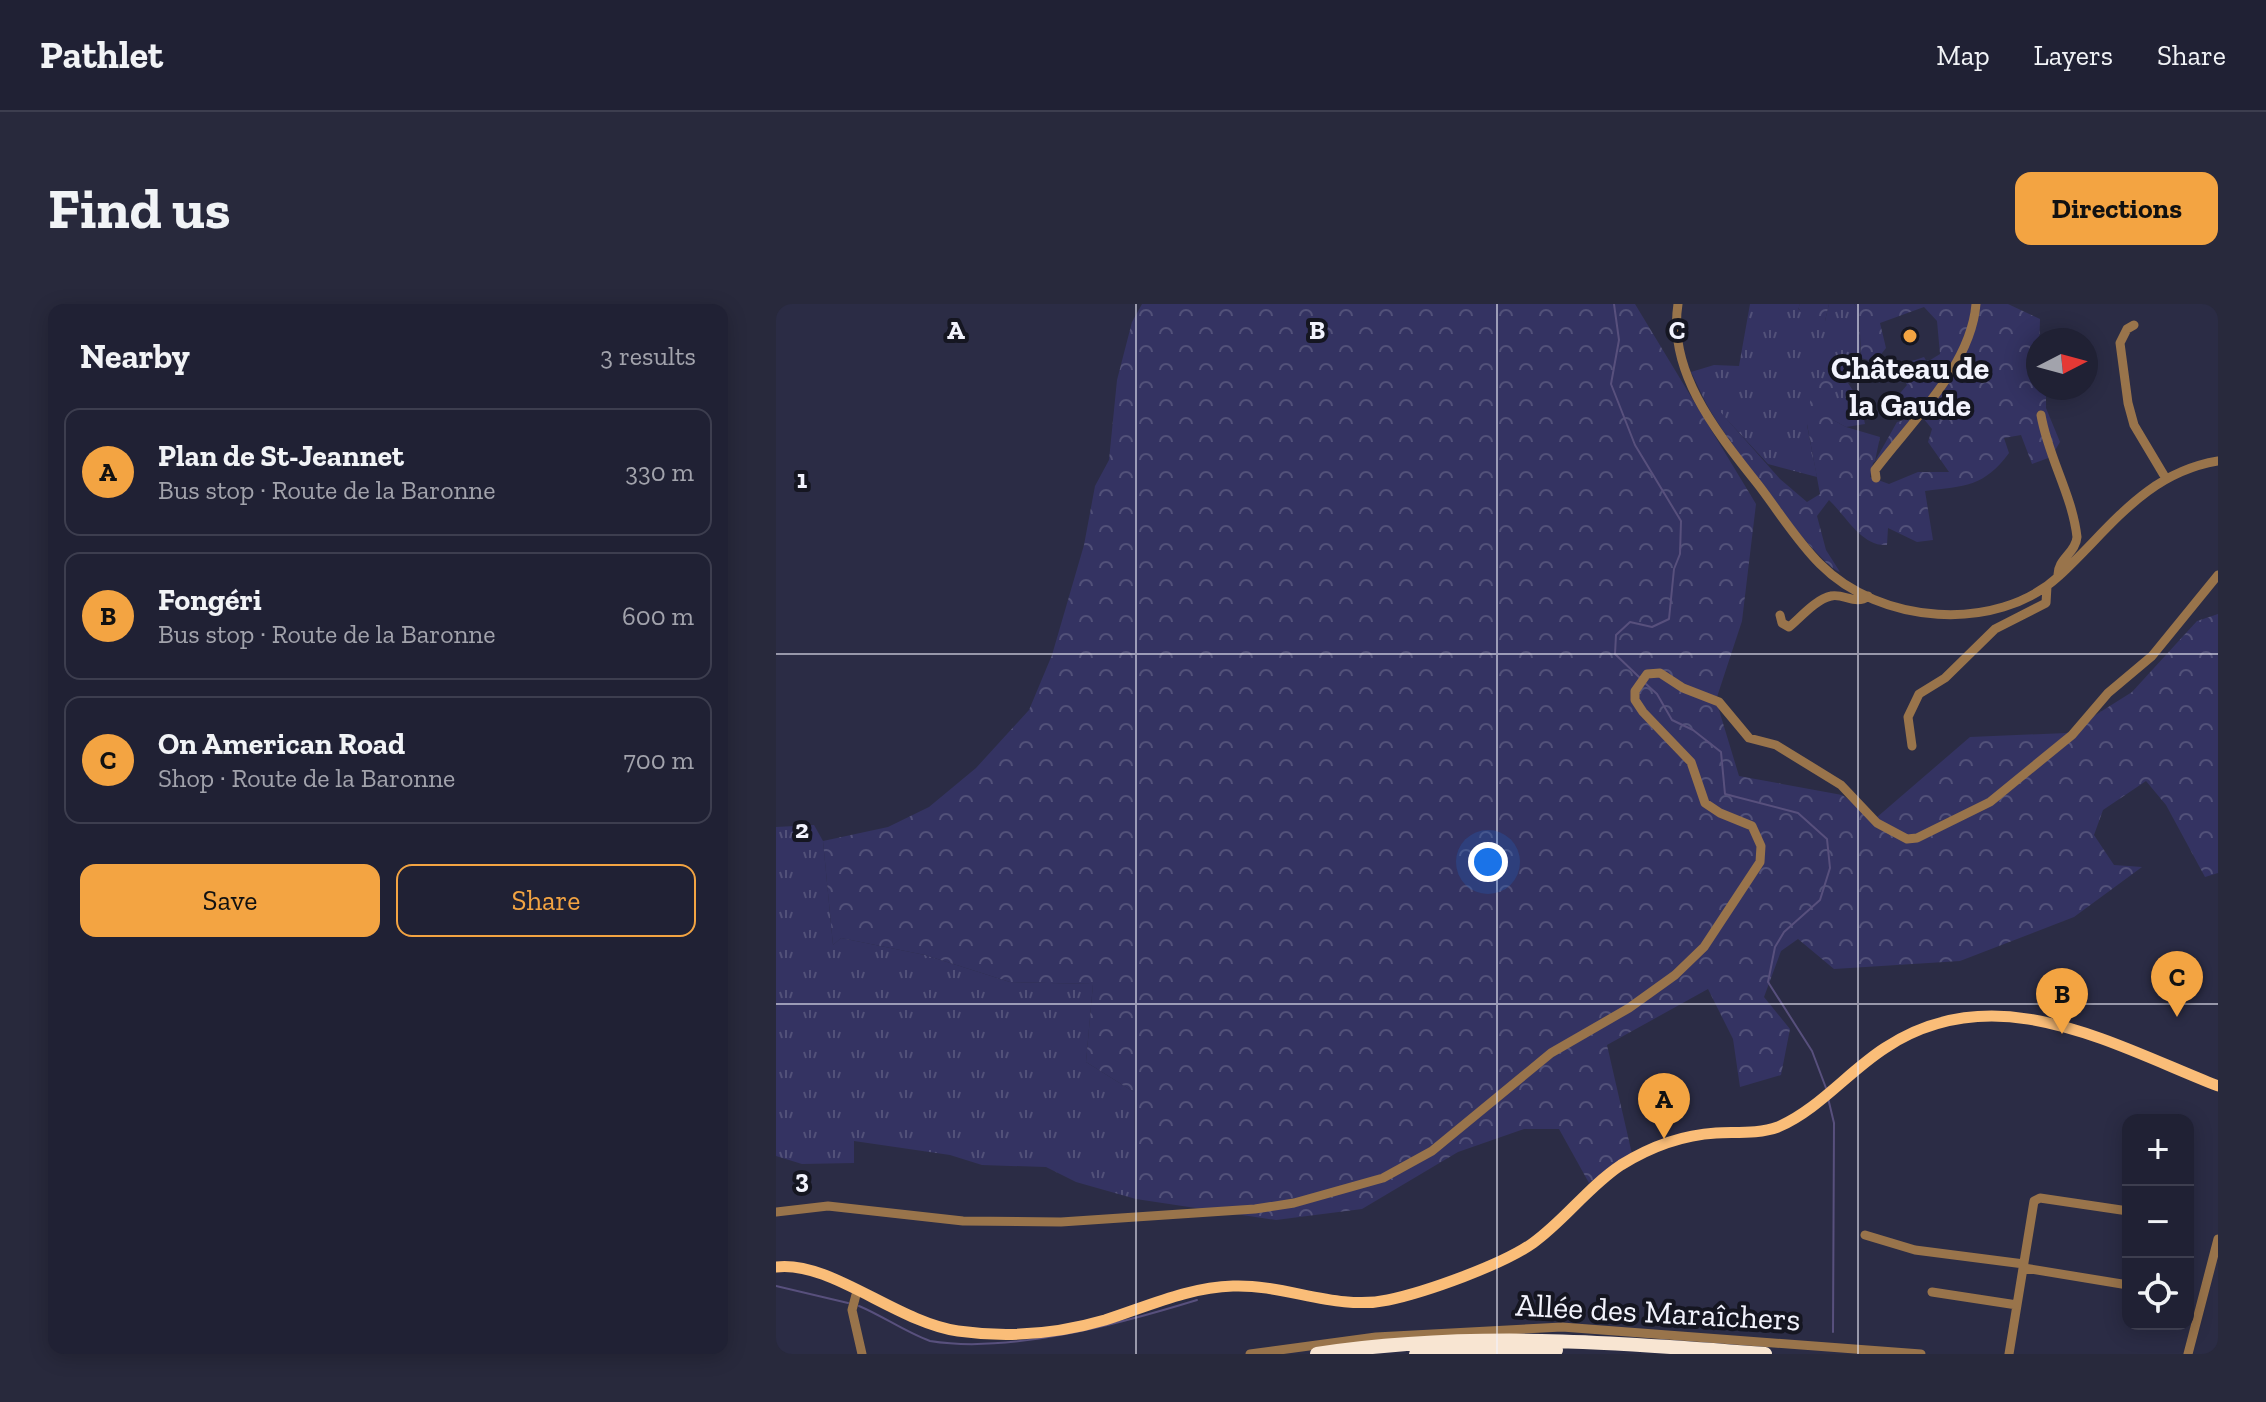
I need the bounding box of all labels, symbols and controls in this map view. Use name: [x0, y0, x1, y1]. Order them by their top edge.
text: Pathlet: [40, 32, 163, 78]
text: Map: [1936, 39, 1990, 72]
text: Layers: [2034, 39, 2113, 72]
text: Share: [2157, 39, 2226, 72]
button: Directions: [2015, 172, 2218, 245]
text: Find us: [48, 175, 231, 242]
text: A: [947, 314, 965, 346]
text: B: [1309, 314, 1325, 346]
text: C: [1669, 314, 1685, 346]
marker: Château de la Gaude: [1901, 327, 1919, 345]
north arrow: [2026, 328, 2098, 400]
text: Nearby: [80, 336, 190, 377]
text: 3 results: [600, 340, 696, 372]
place label: Château de la Gaude: [1831, 349, 1989, 424]
text: Plan de St-Jeannet: [158, 438, 404, 474]
text: A: [99, 456, 117, 488]
text: 330 m: [625, 456, 694, 488]
text: 1: [797, 463, 808, 495]
text: Bus stop · Route de la Baronne: [158, 474, 495, 506]
text: Fongéri: [158, 582, 262, 618]
text: B: [100, 600, 116, 632]
text: 600 m: [622, 600, 694, 632]
text: Bus stop · Route de la Baronne: [158, 618, 495, 650]
text: On American Road: [158, 726, 405, 762]
text: C: [100, 744, 116, 776]
text: 700 m: [623, 744, 694, 776]
text: Shop · Route de la Baronne: [158, 762, 455, 794]
text: 2: [795, 813, 809, 845]
your location: [1468, 842, 1508, 882]
button: Save: [80, 864, 380, 937]
button: Share: [396, 864, 696, 937]
pin: C: [2151, 951, 2203, 1017]
pin: B: [2036, 968, 2088, 1034]
pin: A: [1638, 1073, 1690, 1139]
map controls: [2122, 1114, 2194, 1330]
button: +: [2122, 1114, 2194, 1186]
text: 3: [795, 1163, 809, 1195]
button: −: [2122, 1186, 2194, 1258]
button: locate: [2122, 1258, 2194, 1330]
street label: Allée des Maraîchers: [1515, 1286, 1801, 1338]

